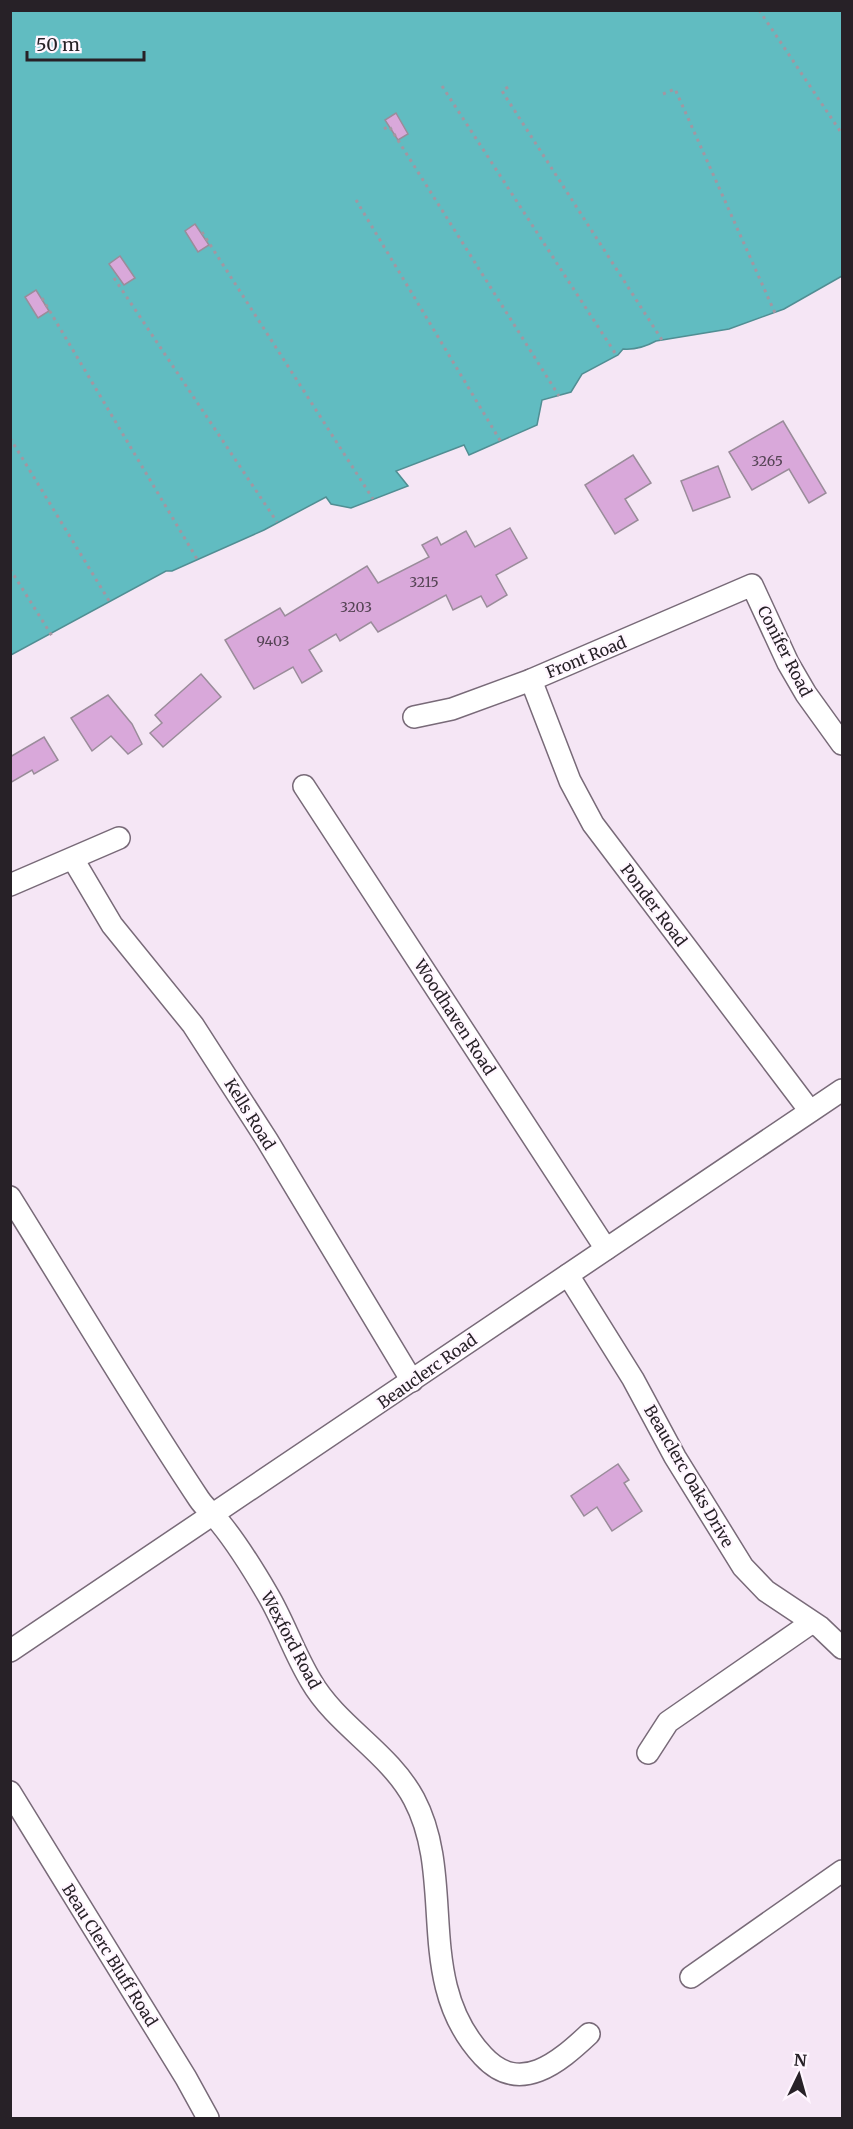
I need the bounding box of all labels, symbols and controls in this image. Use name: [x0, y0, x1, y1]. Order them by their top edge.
scale bar: [27, 24, 144, 62]
text: 50 m: [36, 33, 80, 56]
house number: 3265: [751, 452, 783, 470]
house number: 3215: [409, 573, 439, 591]
house number: 3203: [340, 598, 372, 616]
street label: Conifer Road: [754, 602, 817, 700]
house number: 9403: [257, 632, 289, 650]
street label: Front Road: [543, 632, 629, 682]
street label: Ponder Road: [617, 860, 692, 950]
street label: Woodhaven Road: [410, 955, 500, 1079]
street label: Kells Road: [220, 1075, 280, 1153]
street label: Beauclerc Road: [374, 1329, 481, 1413]
street label: Beauclerc Oaks Drive: [640, 1401, 738, 1551]
street label: Wexford Road: [256, 1587, 325, 1692]
street label: Beau Clerc Bluff Road: [58, 1880, 162, 2030]
north arrow: [769, 2045, 829, 2105]
text: N: [793, 2050, 808, 2071]

